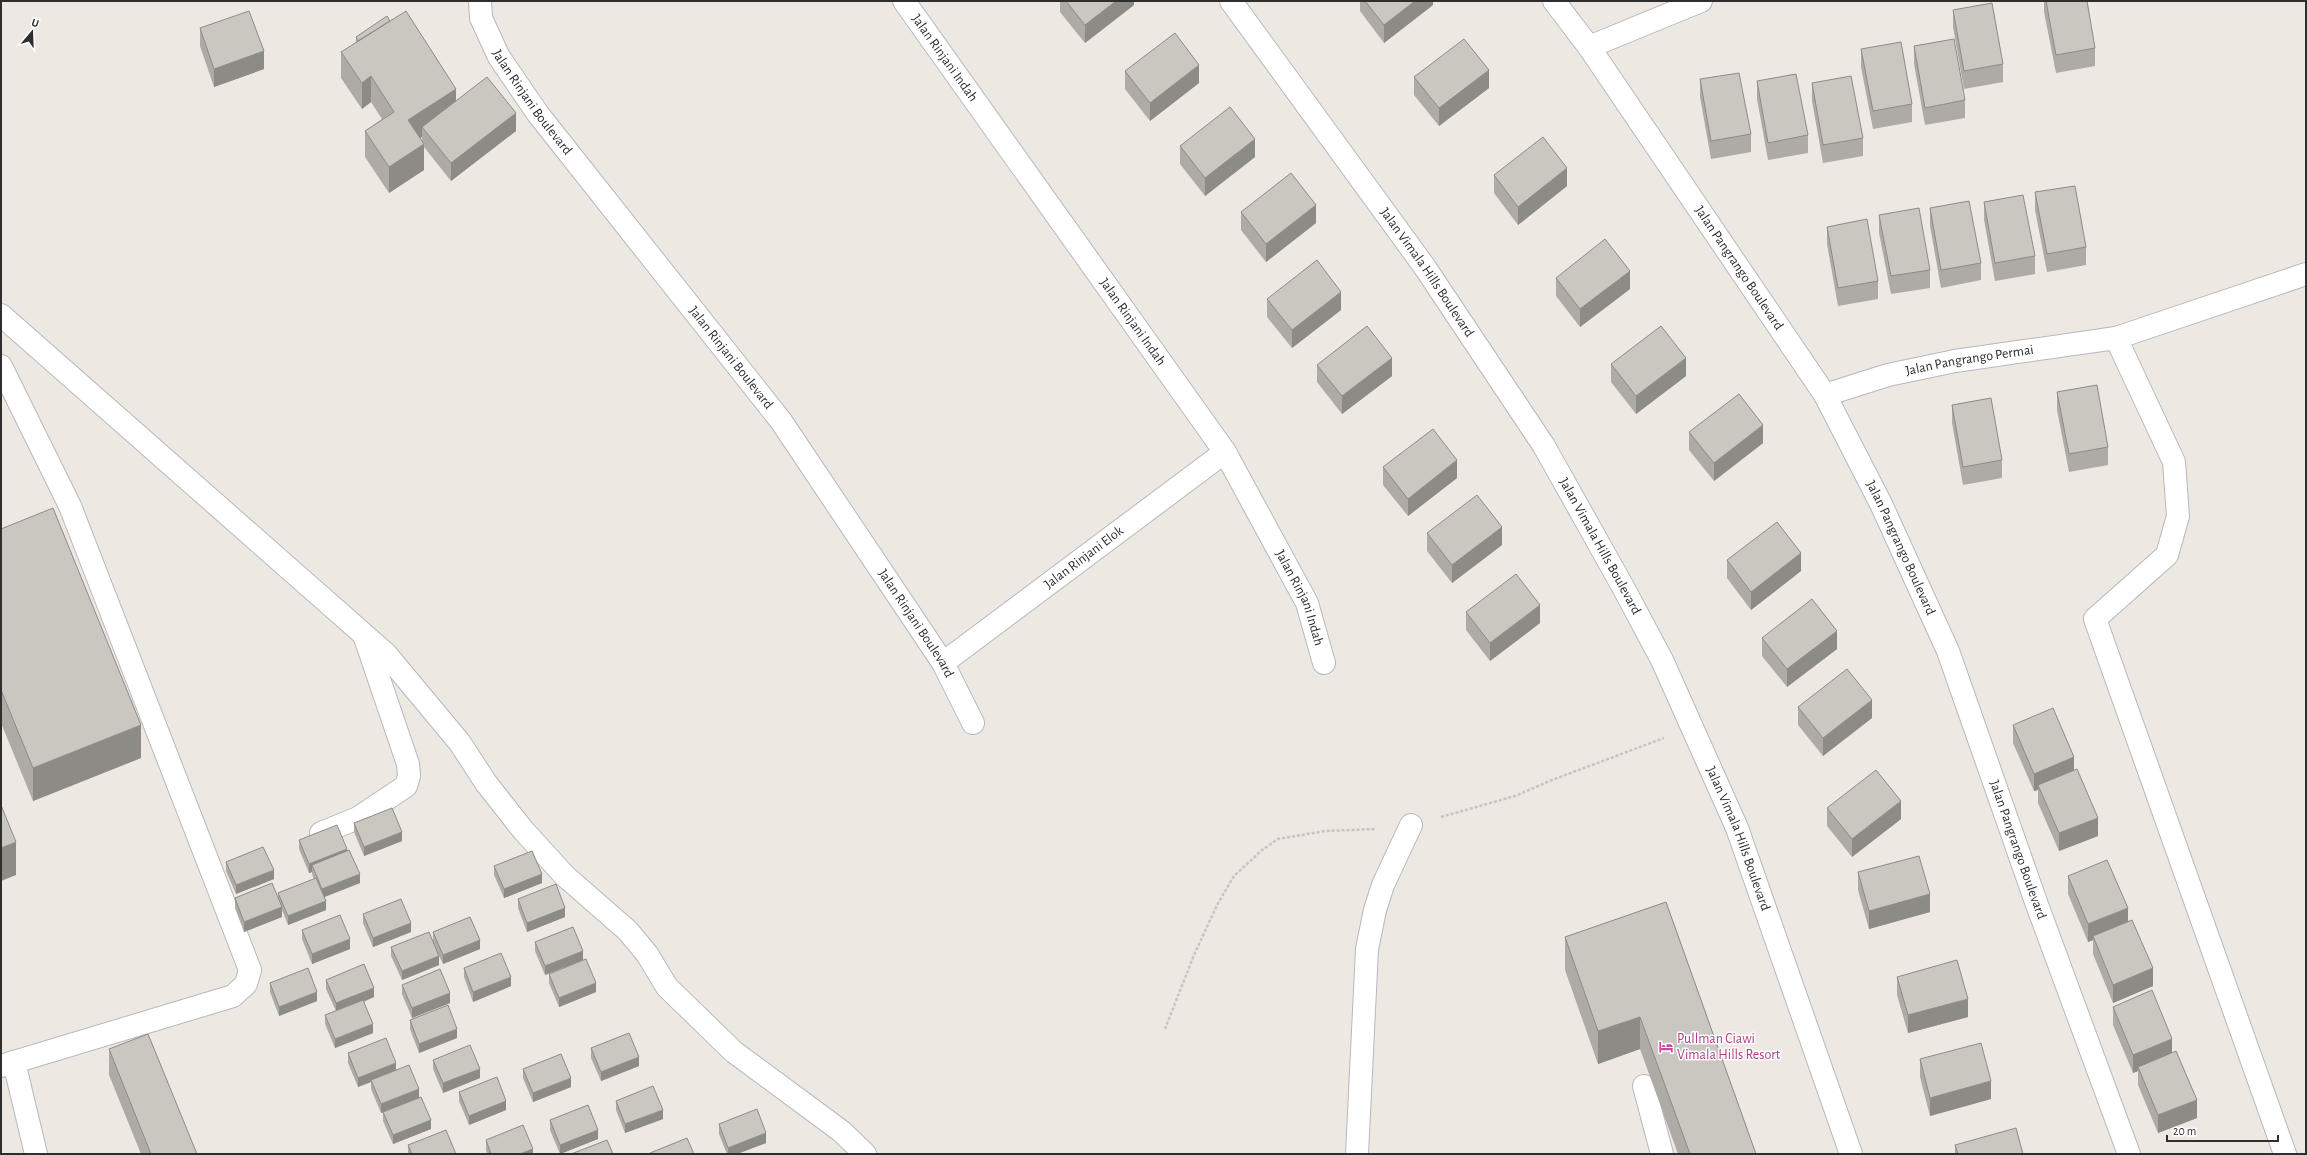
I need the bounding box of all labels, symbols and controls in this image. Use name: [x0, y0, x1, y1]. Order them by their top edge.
north arrow: [12, 12, 52, 52]
street label: Jalan Rinjani Indah: [909, 12, 980, 104]
text: U: [30, 17, 40, 29]
street label: Jalan Rinjani Boulevard: [490, 48, 575, 158]
street label: Jalan Pangrango Boulevard: [1692, 204, 1786, 333]
street label: Jalan Vimala Hills Boulevard: [1377, 206, 1476, 340]
street label: Jalan Rinjani Indah: [1097, 276, 1168, 368]
street label: Jalan Rinjani Boulevard: [686, 304, 776, 412]
street label: Jalan Pangrango Permai: [1904, 343, 2035, 378]
street label: Jalan Vimala Hills Boulevard: [1556, 476, 1643, 617]
street label: Jalan Pangrango Boulevard: [1863, 479, 1938, 617]
street label: Jalan Rinjani Elok: [1042, 523, 1127, 592]
street label: Jalan Rinjani Indah: [1273, 548, 1326, 647]
street label: Jalan Rinjani Boulevard: [875, 567, 956, 680]
street label: Jalan Vimala Hills Boulevard: [1704, 765, 1772, 913]
street label: Jalan Pangrango Boulevard: [1987, 778, 2049, 921]
place label: Pullman Ciawi Vimala Hills Resort: [1677, 1032, 1781, 1062]
hotel icon: Pullman Ciawi Vimala Hills Resort: [1658, 1039, 1674, 1055]
scale bar: [2167, 1117, 2278, 1143]
text: 20 m: [2173, 1125, 2196, 1137]

